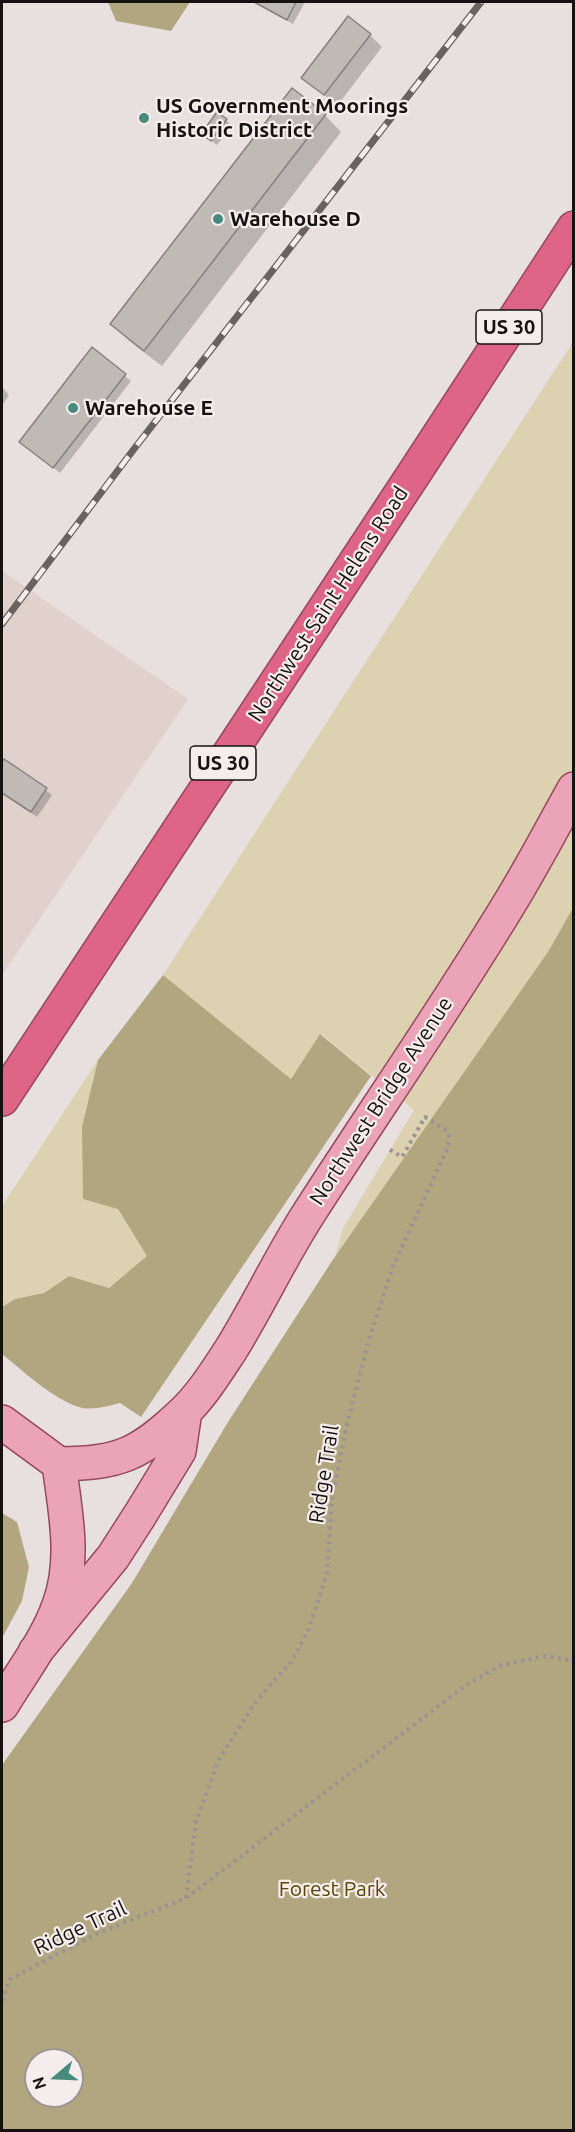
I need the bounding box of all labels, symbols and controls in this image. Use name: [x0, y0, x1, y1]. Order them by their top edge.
place label: US Government Moorings Historic District: [156, 93, 408, 143]
marker: US Government Moorings Historic District: [137, 111, 151, 125]
place label: Warehouse D: [230, 206, 361, 232]
marker: Warehouse D: [211, 212, 225, 226]
road number: US 30: [476, 310, 542, 344]
place label: Warehouse E: [85, 395, 213, 421]
marker: Warehouse E: [66, 401, 80, 415]
street label: Northwest Saint Helens Road: [243, 482, 413, 726]
road number: US 30: [190, 746, 256, 780]
street label: Northwest Bridge Avenue: [304, 992, 458, 1210]
street label: Ridge Trail: [304, 1423, 344, 1525]
park label: Forest Park: [279, 1876, 385, 1902]
street label: Ridge Trail: [30, 1896, 130, 1960]
north arrow: [24, 2048, 84, 2108]
text: N: [28, 2075, 49, 2092]

